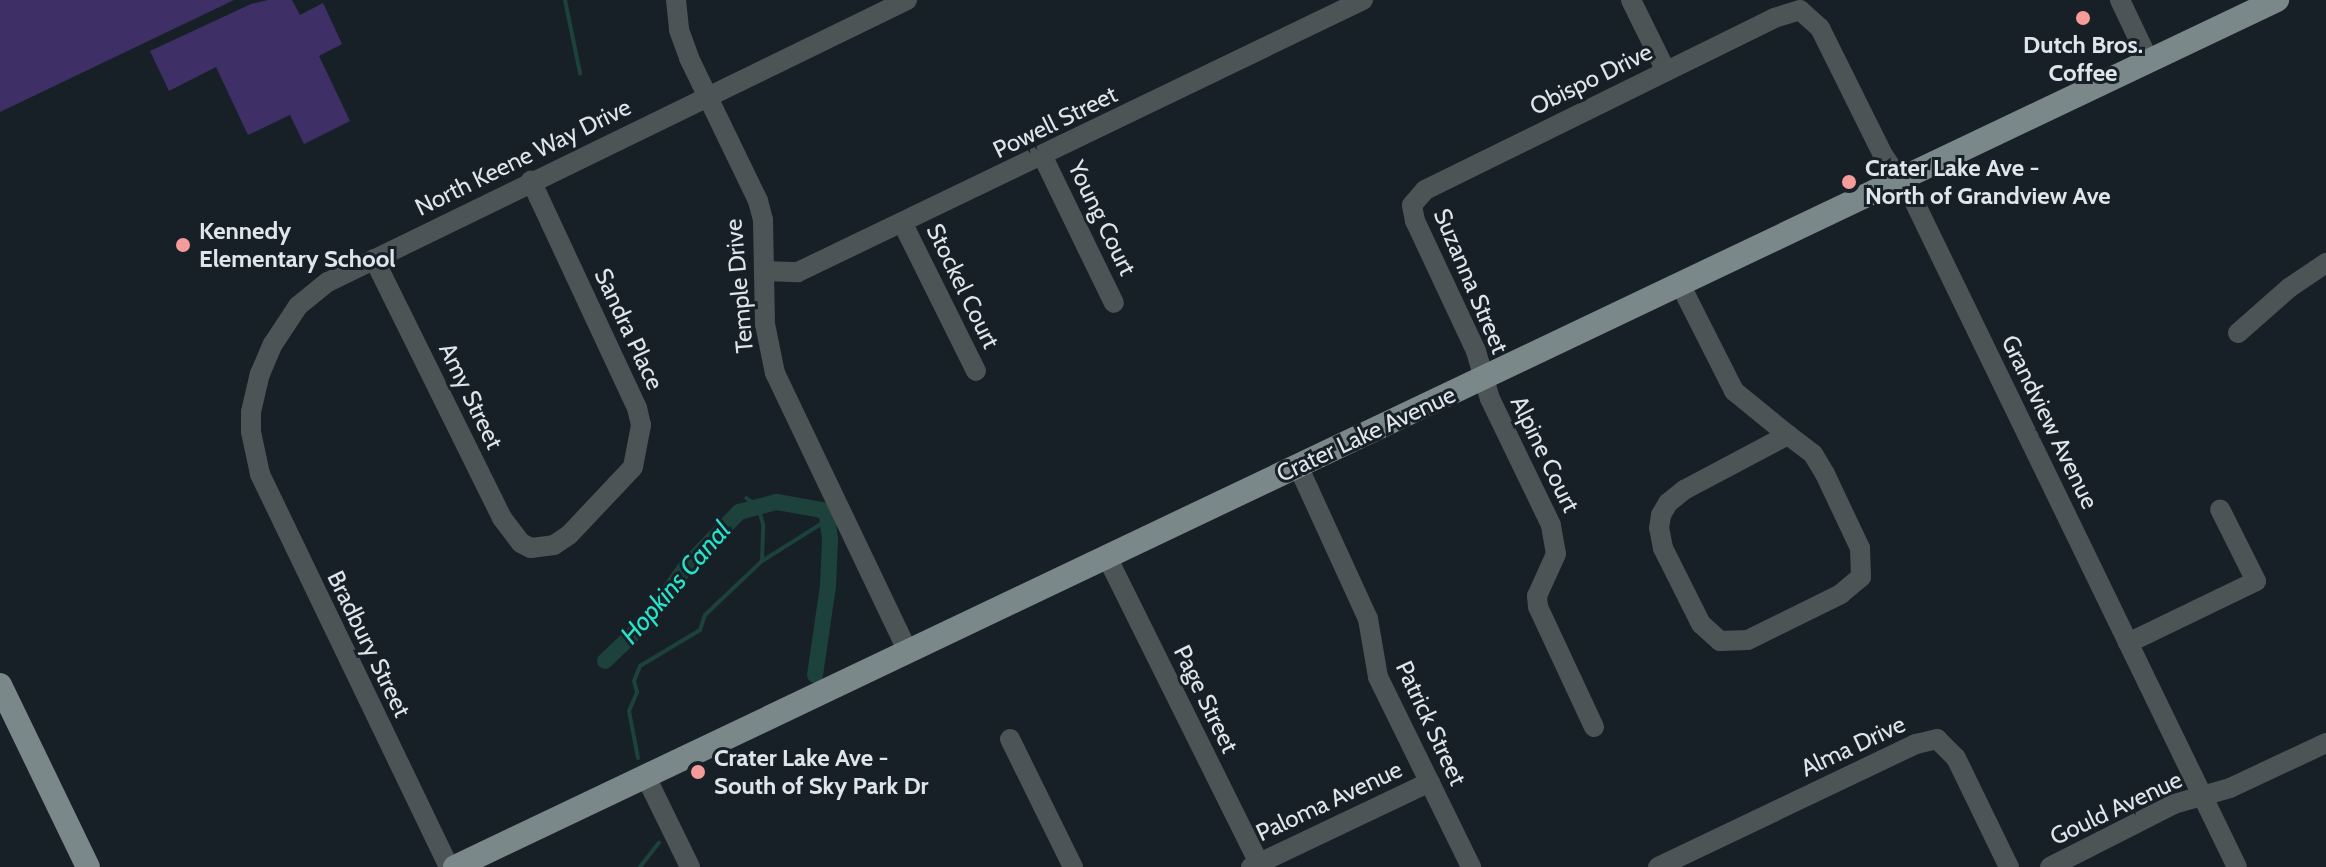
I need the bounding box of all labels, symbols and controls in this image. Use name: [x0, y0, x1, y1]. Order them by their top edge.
marker: Dutch Bros. Coffee: [2074, 9, 2092, 27]
place label: Dutch Bros. Coffee: [2023, 31, 2143, 87]
street label: Obispo Drive: [1525, 37, 1657, 121]
street label: Powell Street: [988, 80, 1122, 164]
street label: North Keene Way Drive: [410, 92, 636, 222]
place label: Crater Lake Ave - North of Grandview Ave: [1865, 154, 2111, 210]
street label: Young Court: [1062, 156, 1142, 280]
marker: Crater Lake Ave - North of Grandview Ave: [1840, 173, 1858, 191]
street label: Suzanna Street: [1428, 204, 1514, 358]
place label: Kennedy Elementary School: [199, 217, 396, 273]
street label: Temple Drive: [719, 218, 759, 354]
street label: Stockel Court: [920, 219, 1006, 353]
marker: Kennedy Elementary School: [174, 236, 192, 254]
street label: Sandra Place: [588, 264, 670, 394]
street label: Grandview Avenue: [1995, 330, 2105, 514]
street label: Amy Street: [433, 338, 509, 454]
street label: Crater Lake Avenue: [1272, 380, 1460, 488]
street label: Alpine Court: [1504, 391, 1586, 517]
water label: Hopkins Canal: [614, 515, 738, 651]
street label: Bradbury Street: [321, 566, 417, 722]
street label: Page Street: [1168, 640, 1244, 758]
street label: Patrick Street: [1390, 656, 1472, 790]
street label: Alma Drive: [1796, 709, 1910, 783]
place label: Crater Lake Ave - South of Sky Park Dr: [714, 744, 928, 800]
street label: Paloma Avenue: [1251, 755, 1407, 847]
marker: Crater Lake Ave - South of Sky Park Dr: [689, 763, 707, 781]
street label: Gould Avenue: [2045, 765, 2187, 851]

